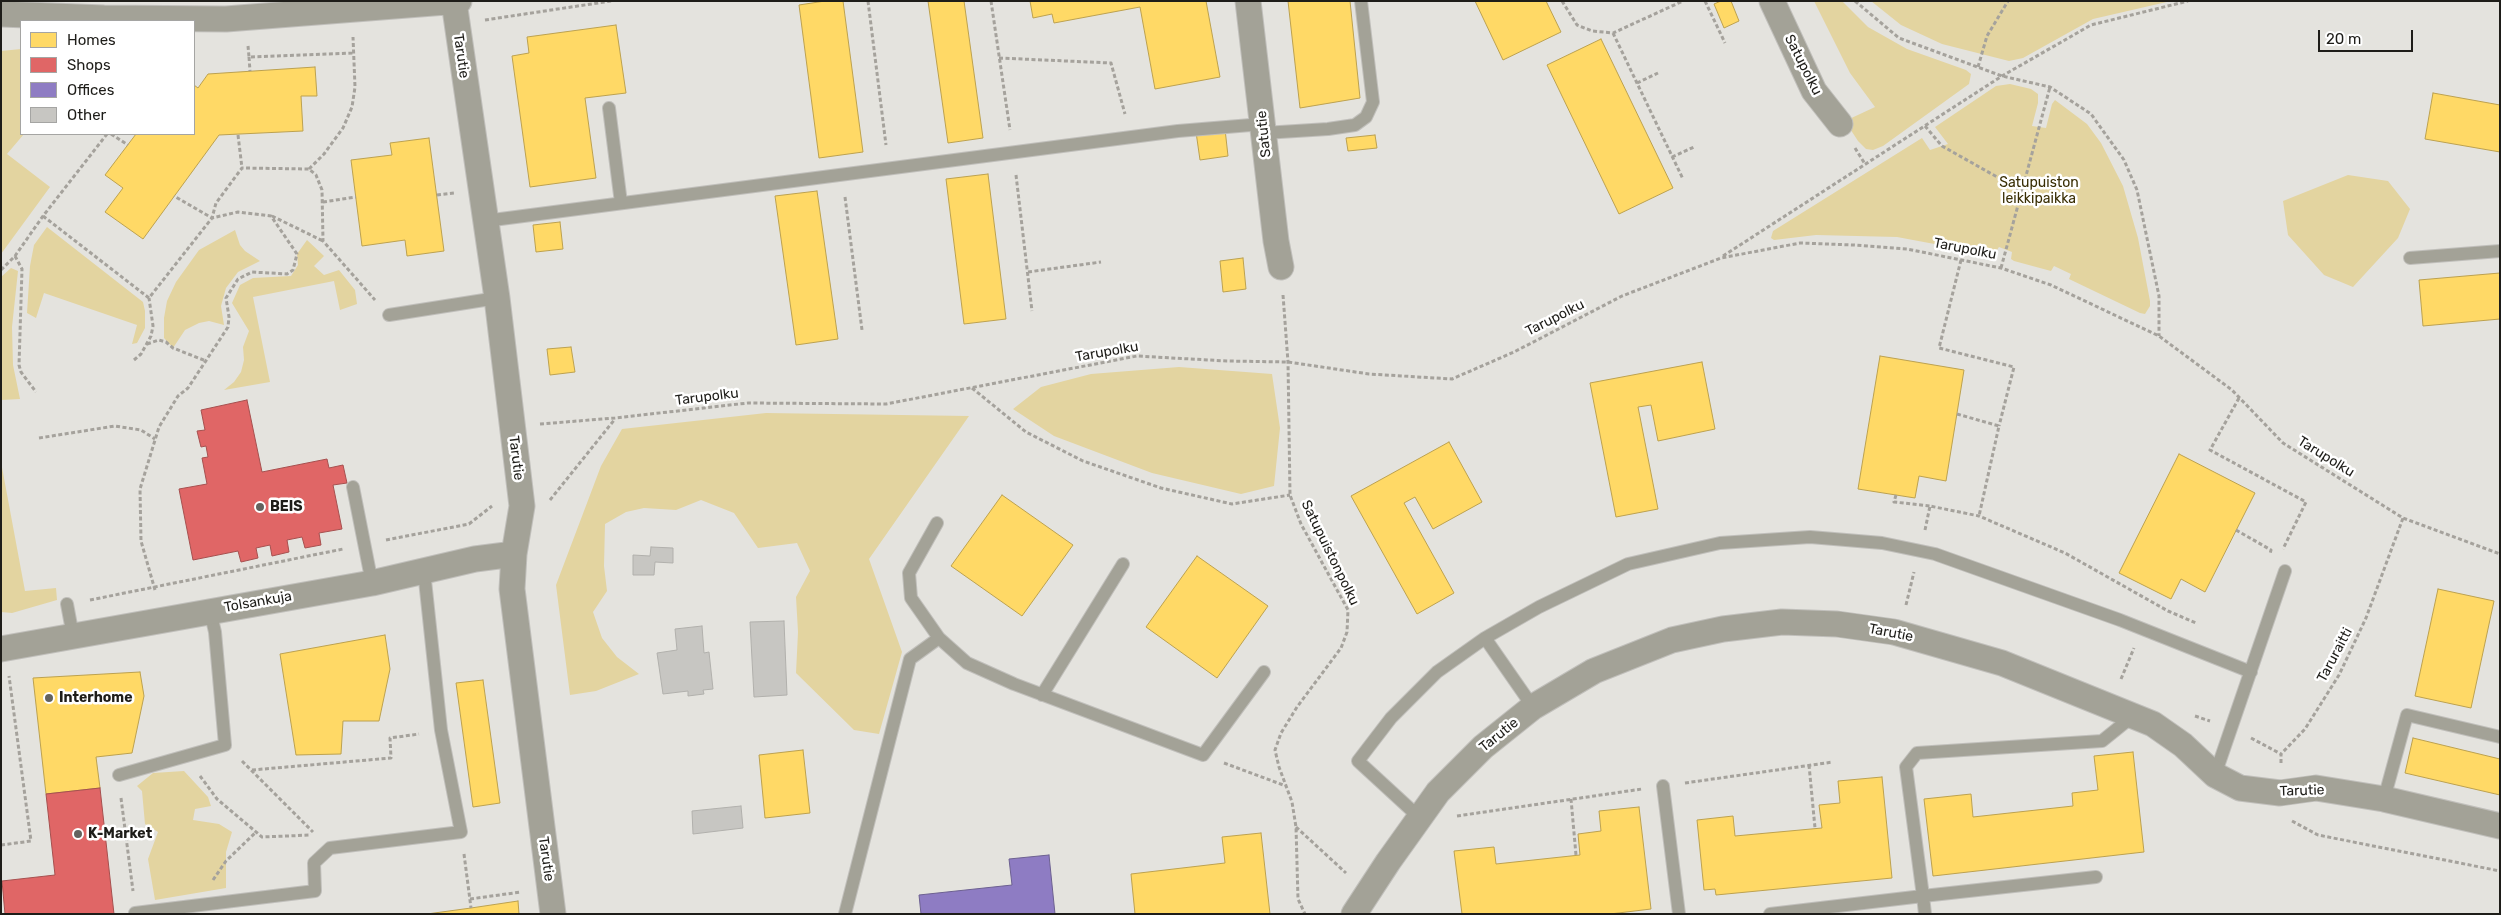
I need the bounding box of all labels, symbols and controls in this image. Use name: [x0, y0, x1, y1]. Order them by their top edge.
legend: [20, 20, 195, 135]
scale bar: [2321, 20, 2416, 52]
text: 20 m: [2326, 30, 2361, 48]
text: Homes: [67, 31, 116, 49]
street label: Satupolku: [1781, 32, 1825, 98]
street label: Tarutie: [450, 33, 472, 79]
text: Shops: [67, 56, 111, 74]
text: Offices: [67, 81, 114, 99]
text: Other: [67, 106, 106, 124]
street label: Satutie: [1253, 110, 1275, 158]
park label: Satupuiston leikkipaikka: [1999, 175, 2079, 208]
street label: Tarupolku: [1932, 235, 1998, 263]
street label: Tarupolku: [1523, 296, 1587, 340]
street label: Tarupolku: [1074, 338, 1140, 366]
street label: Tarupolku: [674, 385, 740, 409]
street label: Tarupolku: [2295, 433, 2357, 481]
street label: Tarutie: [505, 435, 527, 481]
street label: Satupuistonpolku: [1297, 498, 1363, 608]
place label: BEIS: [270, 499, 303, 515]
marker: BEIS: [254, 501, 266, 513]
street label: Tolsankuja: [223, 588, 293, 616]
street label: Tarutie: [1867, 620, 1915, 646]
street label: Taruraitti: [2314, 625, 2356, 685]
place label: Interhome: [59, 690, 132, 706]
marker: Interhome: [43, 692, 55, 704]
street label: Tarutie: [1476, 714, 1522, 756]
street label: Tarutie: [2279, 782, 2325, 800]
place label: K-Market: [88, 826, 152, 842]
marker: K-Market: [72, 828, 84, 840]
street label: Tarutie: [535, 836, 557, 882]

